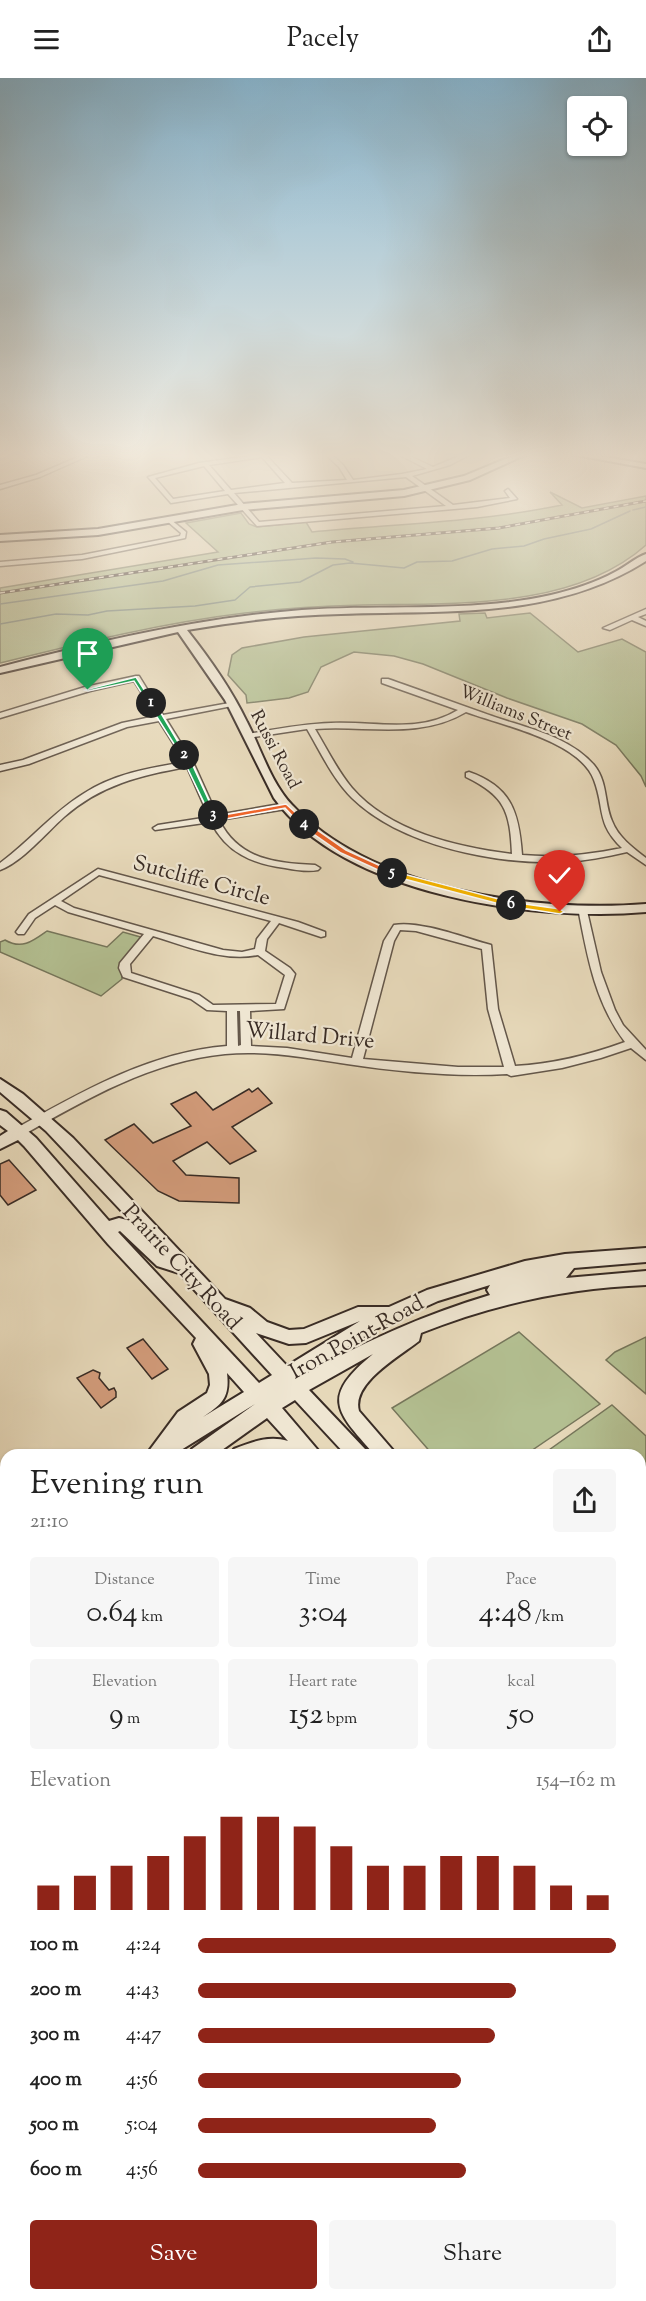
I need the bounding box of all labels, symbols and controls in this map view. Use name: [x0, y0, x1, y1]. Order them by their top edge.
text: Pacely: [287, 20, 359, 59]
icon: menu: [30, 23, 63, 56]
icon: share: [583, 23, 616, 56]
map controls: [567, 96, 627, 156]
button: locate: [567, 96, 627, 156]
pin: [62, 628, 113, 690]
icon: arrive: [71, 637, 104, 670]
street label: Williams Street: [455, 679, 576, 748]
pin: 1: [136, 688, 166, 718]
text: 1: [148, 691, 154, 714]
street label: Russi Road: [242, 706, 306, 794]
pin: 2: [169, 740, 199, 770]
text: 2: [180, 743, 188, 766]
pin: 3: [198, 800, 228, 830]
text: 3: [210, 803, 216, 826]
pin: 4: [289, 809, 319, 839]
text: 4: [300, 812, 308, 835]
street label: Sutcliffe Circle: [129, 848, 274, 916]
pin: [534, 850, 585, 912]
pin: 5: [377, 858, 407, 888]
icon: check: [543, 859, 576, 892]
text: 5: [389, 861, 395, 884]
pin: 6: [496, 890, 526, 920]
text: 6: [507, 893, 515, 916]
street label: Willard Drive: [244, 1015, 376, 1059]
street label: Prairie City Road: [114, 1198, 248, 1338]
street label: Iron Point Road: [284, 1288, 431, 1389]
text: Evening run: [30, 1461, 204, 1509]
button: share: [553, 1469, 616, 1532]
text: 21:10: [30, 1508, 69, 1537]
text: Distance: [94, 1569, 155, 1592]
text: Time: [305, 1569, 341, 1592]
text: Pace: [506, 1569, 537, 1592]
text: 0.64: [86, 1592, 138, 1635]
text: 3:04: [298, 1592, 348, 1635]
text: 4:48: [479, 1592, 532, 1635]
text: km: [138, 1606, 163, 1629]
text: /km: [532, 1606, 564, 1629]
text: Elevation: [92, 1671, 157, 1694]
text: Heart rate: [289, 1671, 357, 1694]
text: kcal: [508, 1671, 535, 1694]
text: 9: [109, 1694, 124, 1737]
text: 152: [289, 1694, 323, 1737]
text: 50: [508, 1694, 534, 1737]
text: m: [124, 1708, 140, 1731]
text: bpm: [323, 1708, 357, 1731]
text: Elevation: [30, 1767, 111, 1796]
text: 154–162 m: [536, 1767, 616, 1796]
text: 100 m: [30, 1931, 79, 1960]
text: 4:24: [126, 1931, 161, 1960]
text: 200 m: [30, 1976, 81, 2005]
text: 4:43: [126, 1976, 159, 2005]
text: 300 m: [30, 2021, 80, 2050]
text: 4:47: [126, 2021, 161, 2050]
text: 400 m: [30, 2066, 82, 2095]
text: 4:56: [126, 2066, 158, 2095]
text: 500 m: [30, 2111, 79, 2140]
text: 5:04: [126, 2111, 158, 2140]
text: 600 m: [30, 2156, 82, 2185]
text: 4:56: [126, 2156, 158, 2185]
button: Save: [30, 2220, 317, 2289]
button: Share: [329, 2220, 616, 2289]

